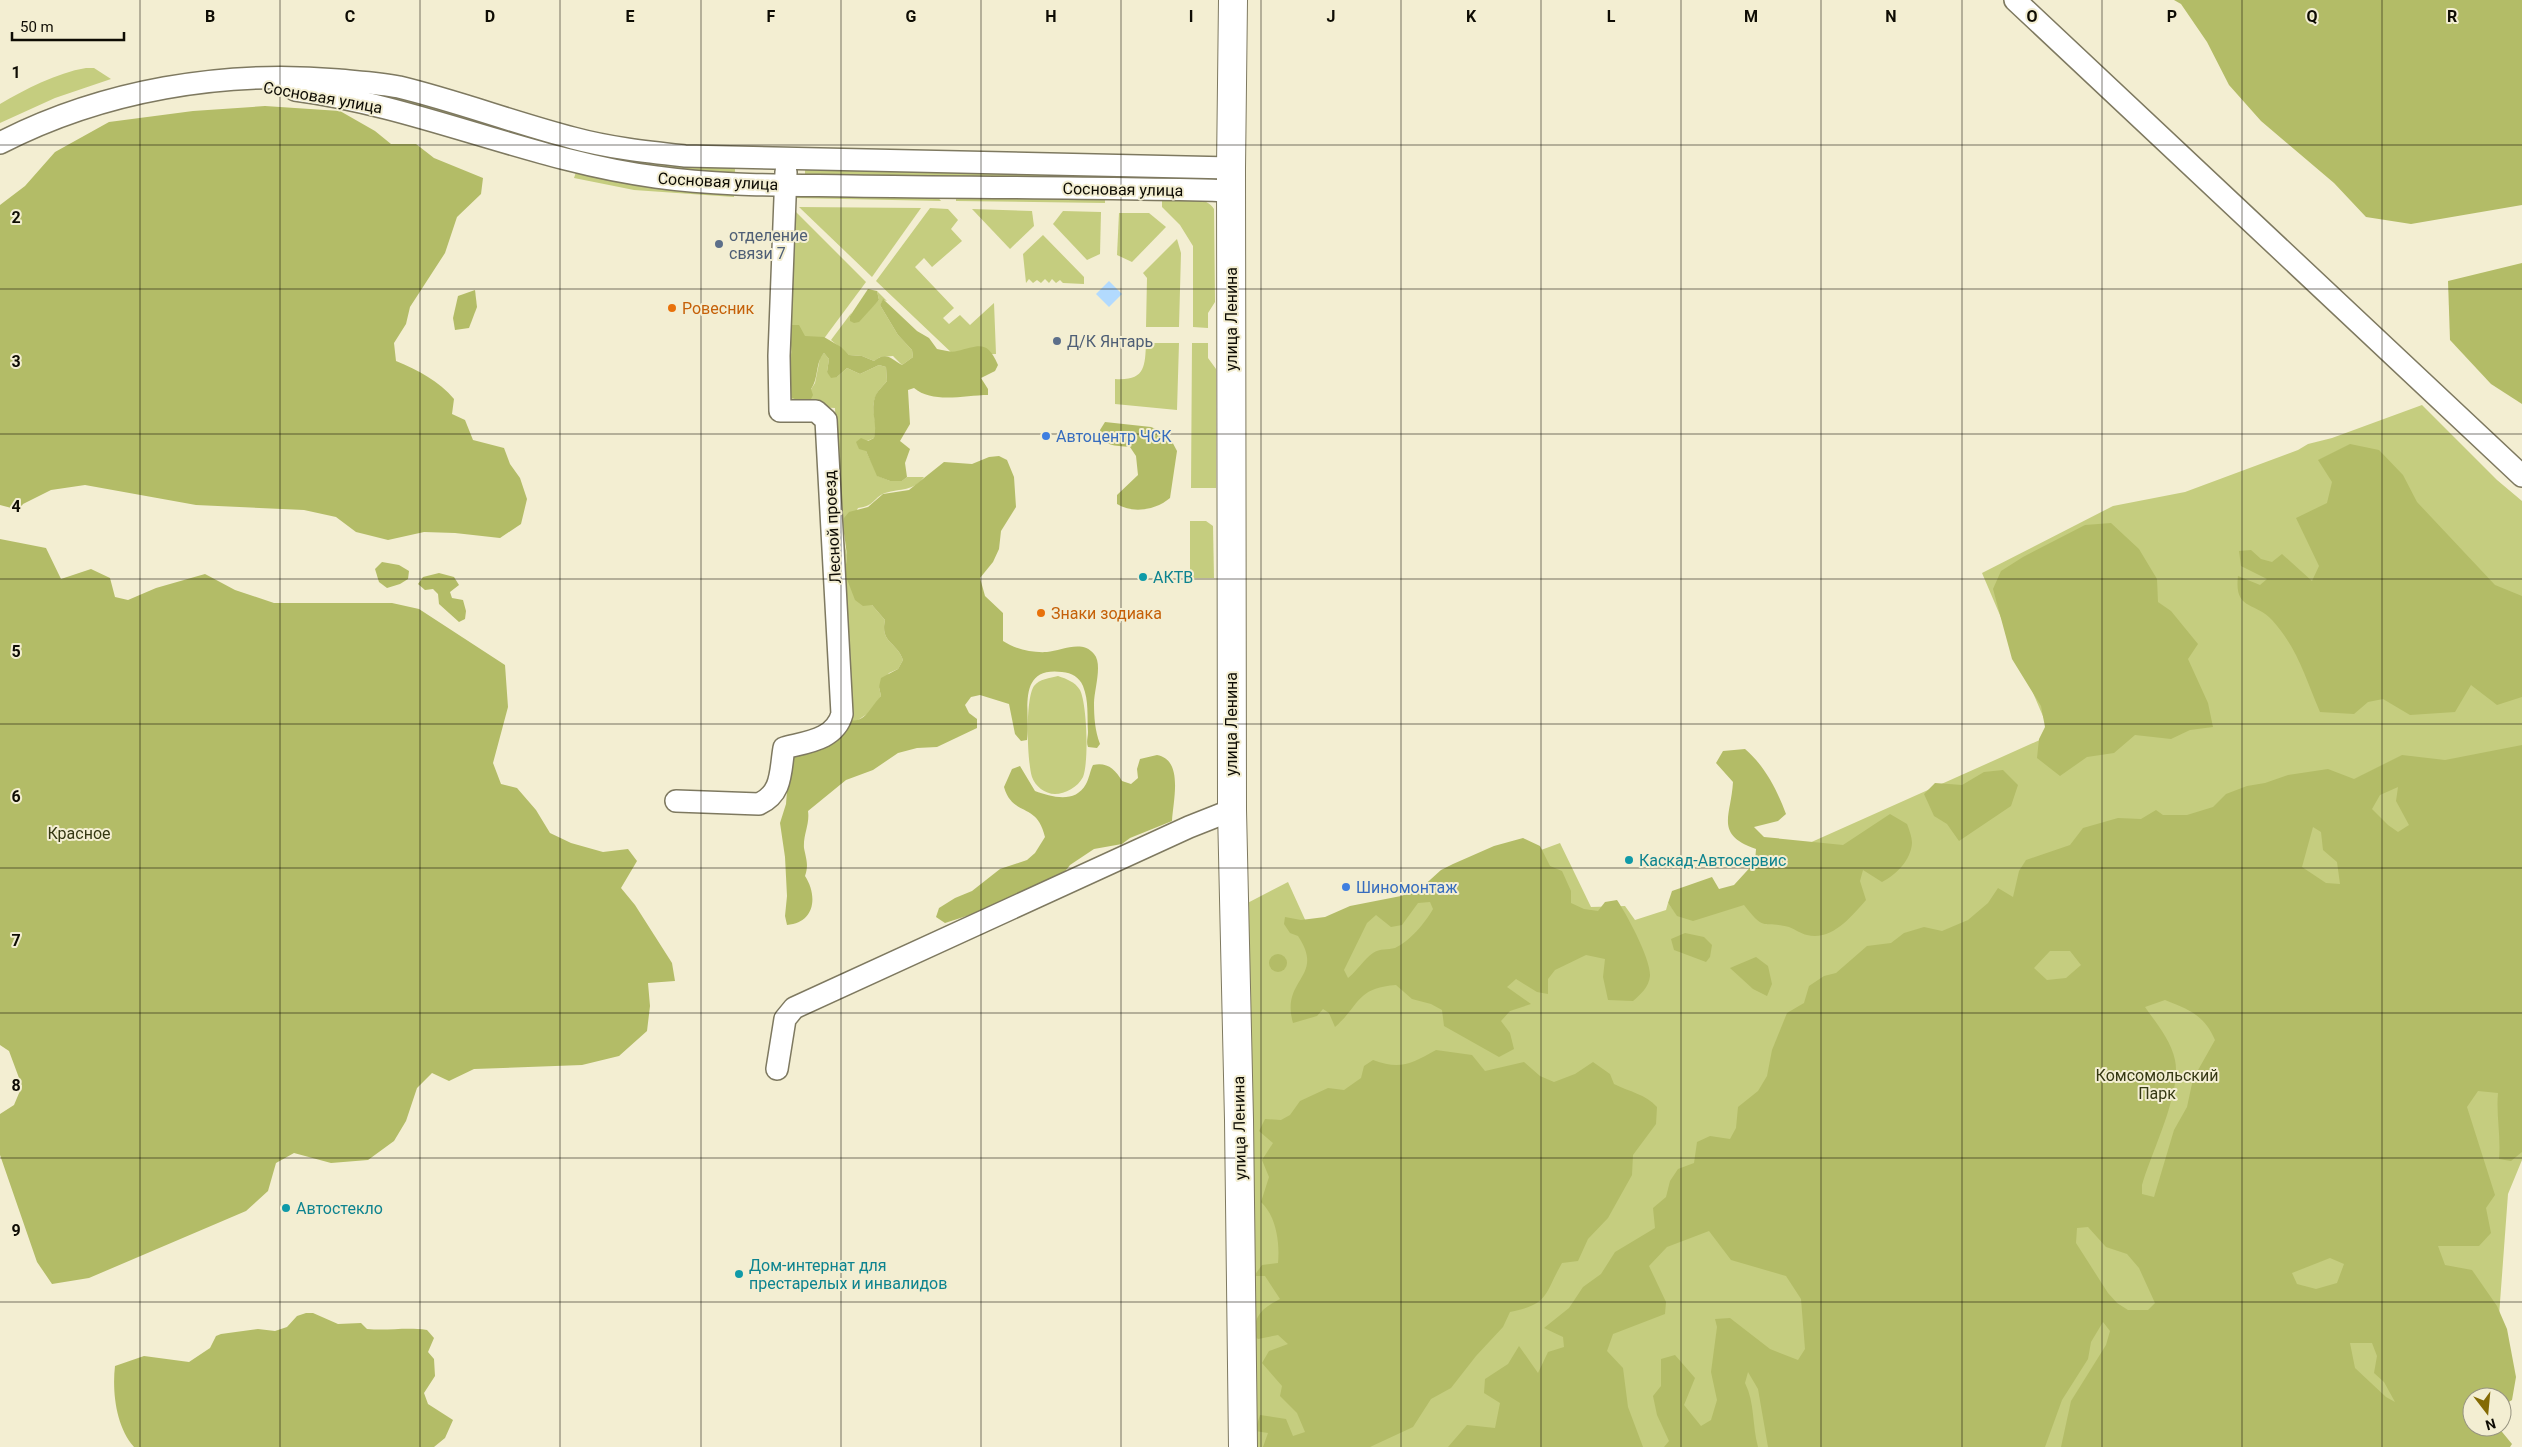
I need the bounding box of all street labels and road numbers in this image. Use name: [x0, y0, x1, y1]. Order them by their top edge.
street label: Сосновая улица: [262, 78, 384, 117]
street label: Сосновая улица: [657, 169, 779, 194]
street label: Сосновая улица: [1062, 179, 1184, 200]
street label: улица Ленина: [1222, 267, 1241, 371]
street label: Лесной проезд: [820, 470, 845, 584]
street label: улица Ленина: [1222, 672, 1241, 776]
street label: улица Ленина: [1229, 1076, 1250, 1180]

